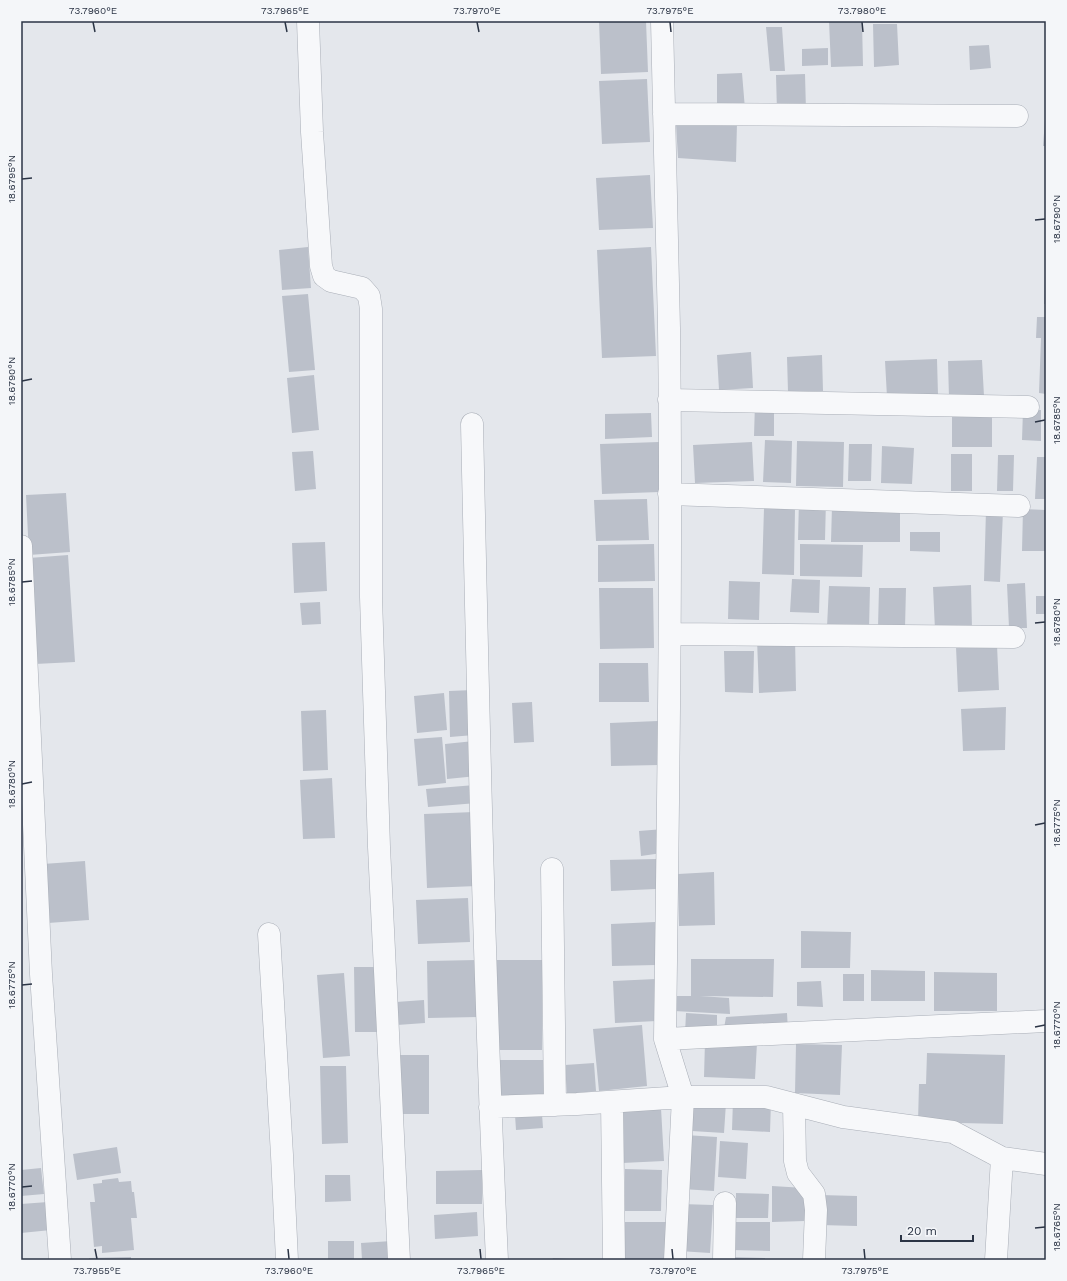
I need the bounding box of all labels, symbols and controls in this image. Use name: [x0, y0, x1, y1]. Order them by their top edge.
text: 73.7960°E: [69, 5, 117, 16]
text: 73.7965°E: [261, 5, 309, 16]
text: 73.7970°E: [453, 5, 501, 16]
text: 73.7975°E: [646, 5, 694, 16]
text: 73.7980°E: [838, 5, 886, 16]
text: 18.6795°N: [6, 155, 17, 203]
text: 18.6790°N: [1051, 195, 1062, 243]
text: 18.6790°N: [6, 357, 17, 405]
text: 18.6785°N: [1051, 396, 1062, 444]
text: 18.6785°N: [6, 558, 17, 606]
text: 18.6780°N: [1051, 598, 1062, 646]
text: 18.6780°N: [6, 760, 17, 808]
text: 18.6775°N: [1051, 799, 1062, 847]
text: 18.6775°N: [6, 961, 17, 1009]
text: 18.6770°N: [1051, 1001, 1062, 1049]
text: 18.6770°N: [6, 1163, 17, 1211]
text: 18.6765°N: [1051, 1203, 1062, 1251]
scale bar: [901, 1217, 973, 1243]
text: 20 m: [907, 1224, 937, 1238]
text: 73.7955°E: [73, 1265, 121, 1276]
text: 73.7960°E: [265, 1265, 313, 1276]
text: 73.7965°E: [457, 1265, 505, 1276]
text: 73.7970°E: [649, 1265, 697, 1276]
text: 73.7975°E: [841, 1265, 889, 1276]

